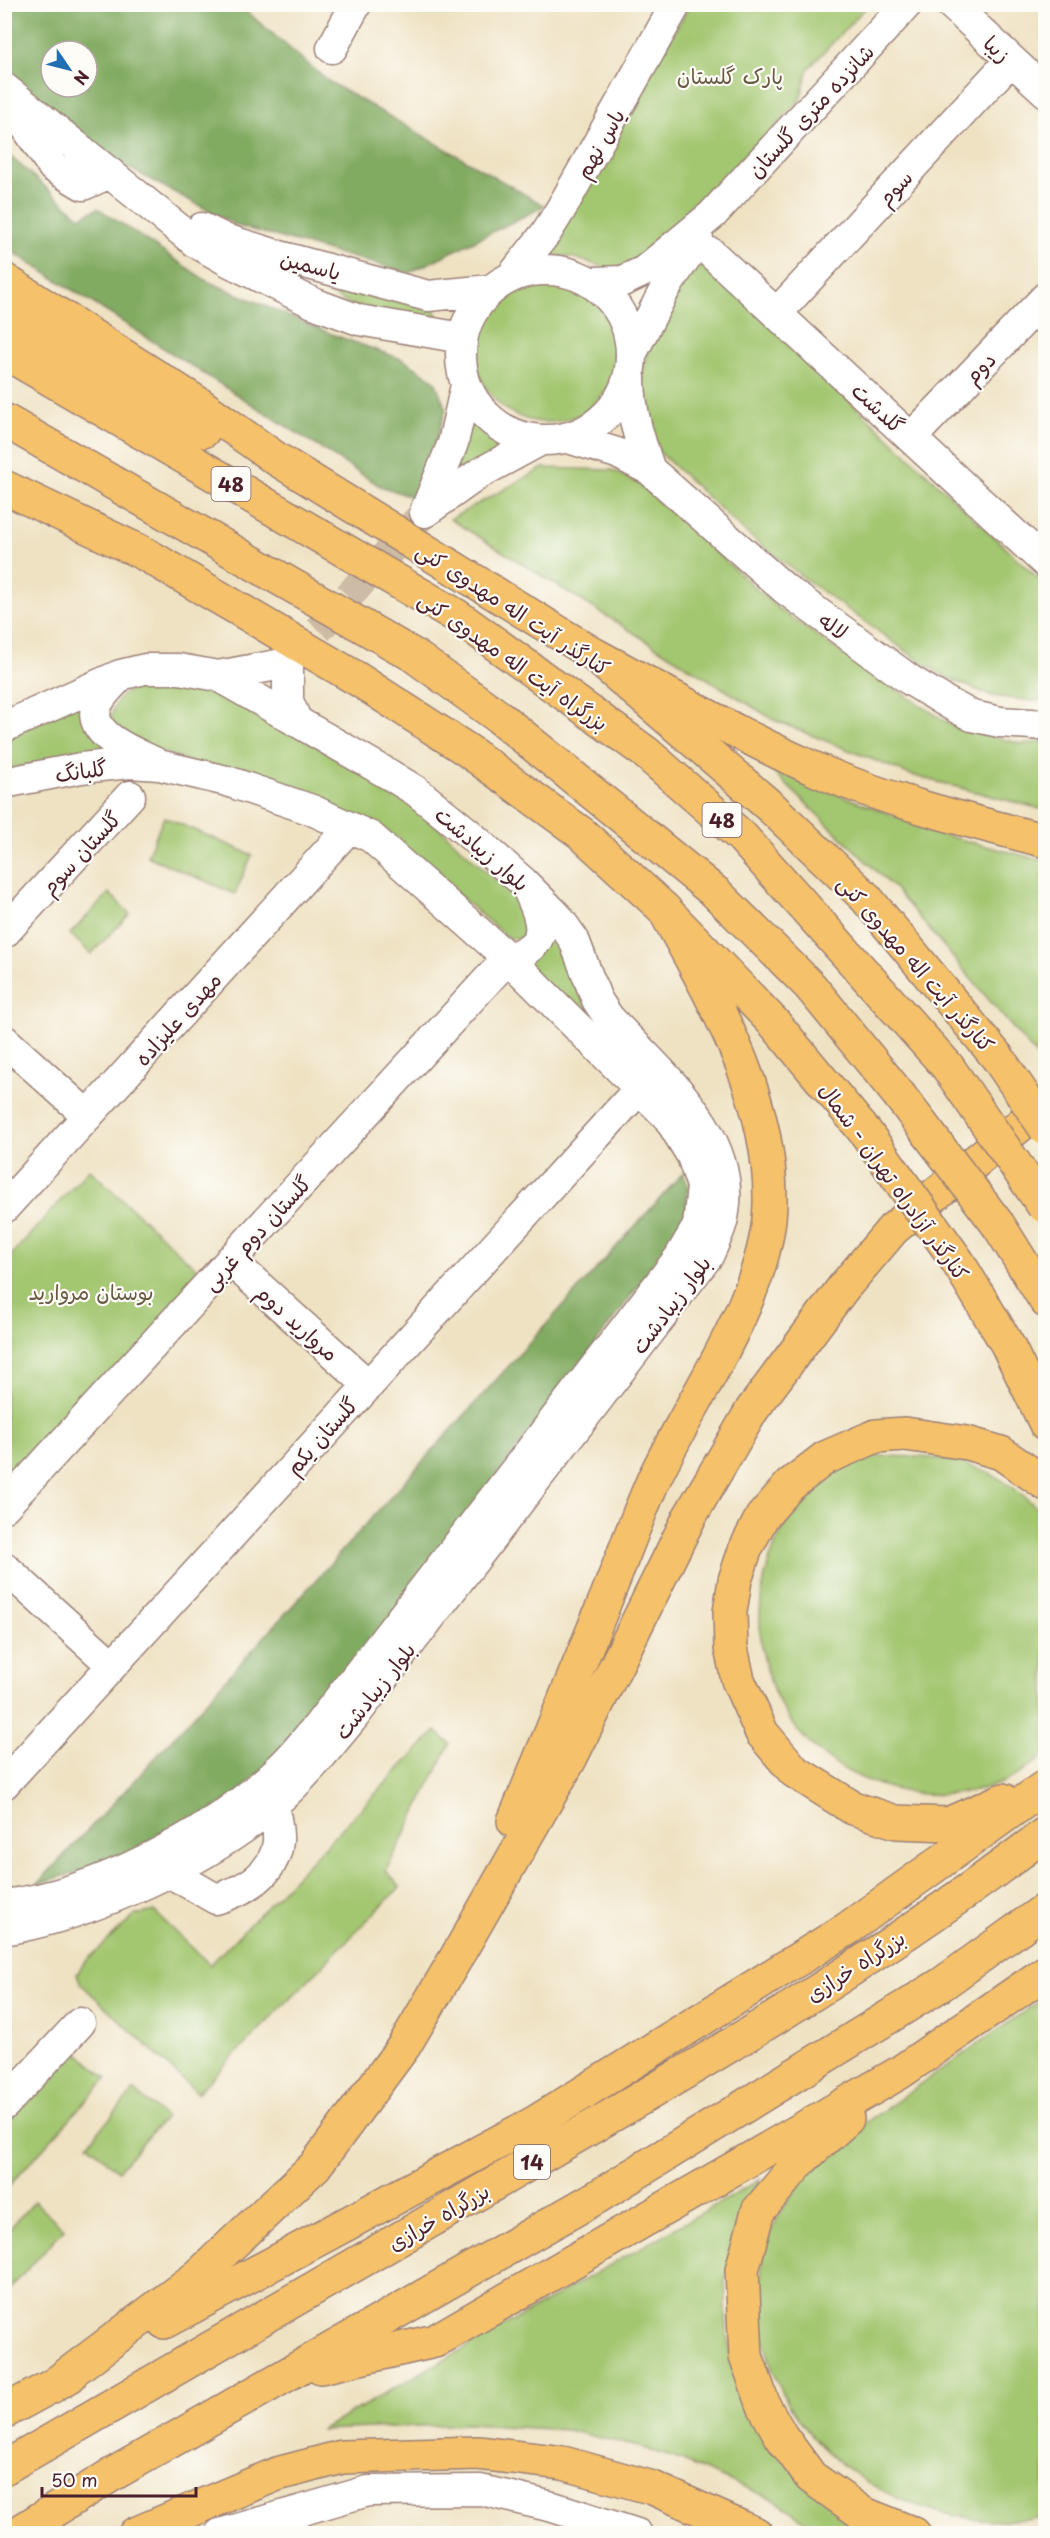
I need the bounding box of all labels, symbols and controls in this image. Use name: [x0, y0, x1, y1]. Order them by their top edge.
street label: زیبا: [977, 27, 1019, 69]
street label: شانزده متری گلستان: [739, 36, 881, 184]
north arrow: [39, 39, 99, 99]
park label: پارک گلستان: [677, 59, 783, 91]
text: N: [69, 66, 96, 90]
street label: یاس نهم: [566, 102, 634, 185]
street label: سوم: [869, 162, 921, 214]
street label: یاسمین: [277, 241, 345, 287]
street label: دوم: [956, 344, 1004, 392]
street label: گلدشت: [845, 374, 913, 440]
road number: 48: [212, 467, 250, 501]
street label: کنارگذر آیت اله مهدوی کنی: [411, 533, 617, 683]
street label: بزرگراه آیت اله مهدوی کنی: [412, 582, 616, 738]
street label: لاله: [813, 603, 855, 647]
street label: گلبانگ: [53, 751, 109, 789]
street label: بلوار زیبادشت: [429, 798, 537, 898]
street label: گلستان سوم: [32, 803, 129, 903]
road number: 48: [702, 803, 742, 837]
street label: کنارگذر آیت اله مهدوی کنی: [831, 867, 1003, 1059]
street label: مهدی علیزاده: [126, 964, 228, 1072]
street label: کنارگذر آزادراه تهران - شمال: [812, 1075, 978, 1287]
street label: گلستان دوم غربی: [194, 1167, 320, 1298]
street label: بلوار زیبادشت: [622, 1248, 718, 1360]
park label: بوستان مروارید: [28, 1275, 154, 1307]
street label: مروارید دوم: [248, 1276, 347, 1369]
street label: گلستان یکم: [277, 1389, 366, 1482]
street label: بلوار زیبادشت: [326, 1634, 422, 1746]
street label: بزرگراه خرازی: [799, 1921, 911, 2009]
road number: 14: [514, 2145, 550, 2179]
street label: بزرگراه خرازی: [381, 2174, 495, 2258]
scale bar: [42, 2460, 196, 2498]
text: 50 m: [51, 2466, 98, 2493]

